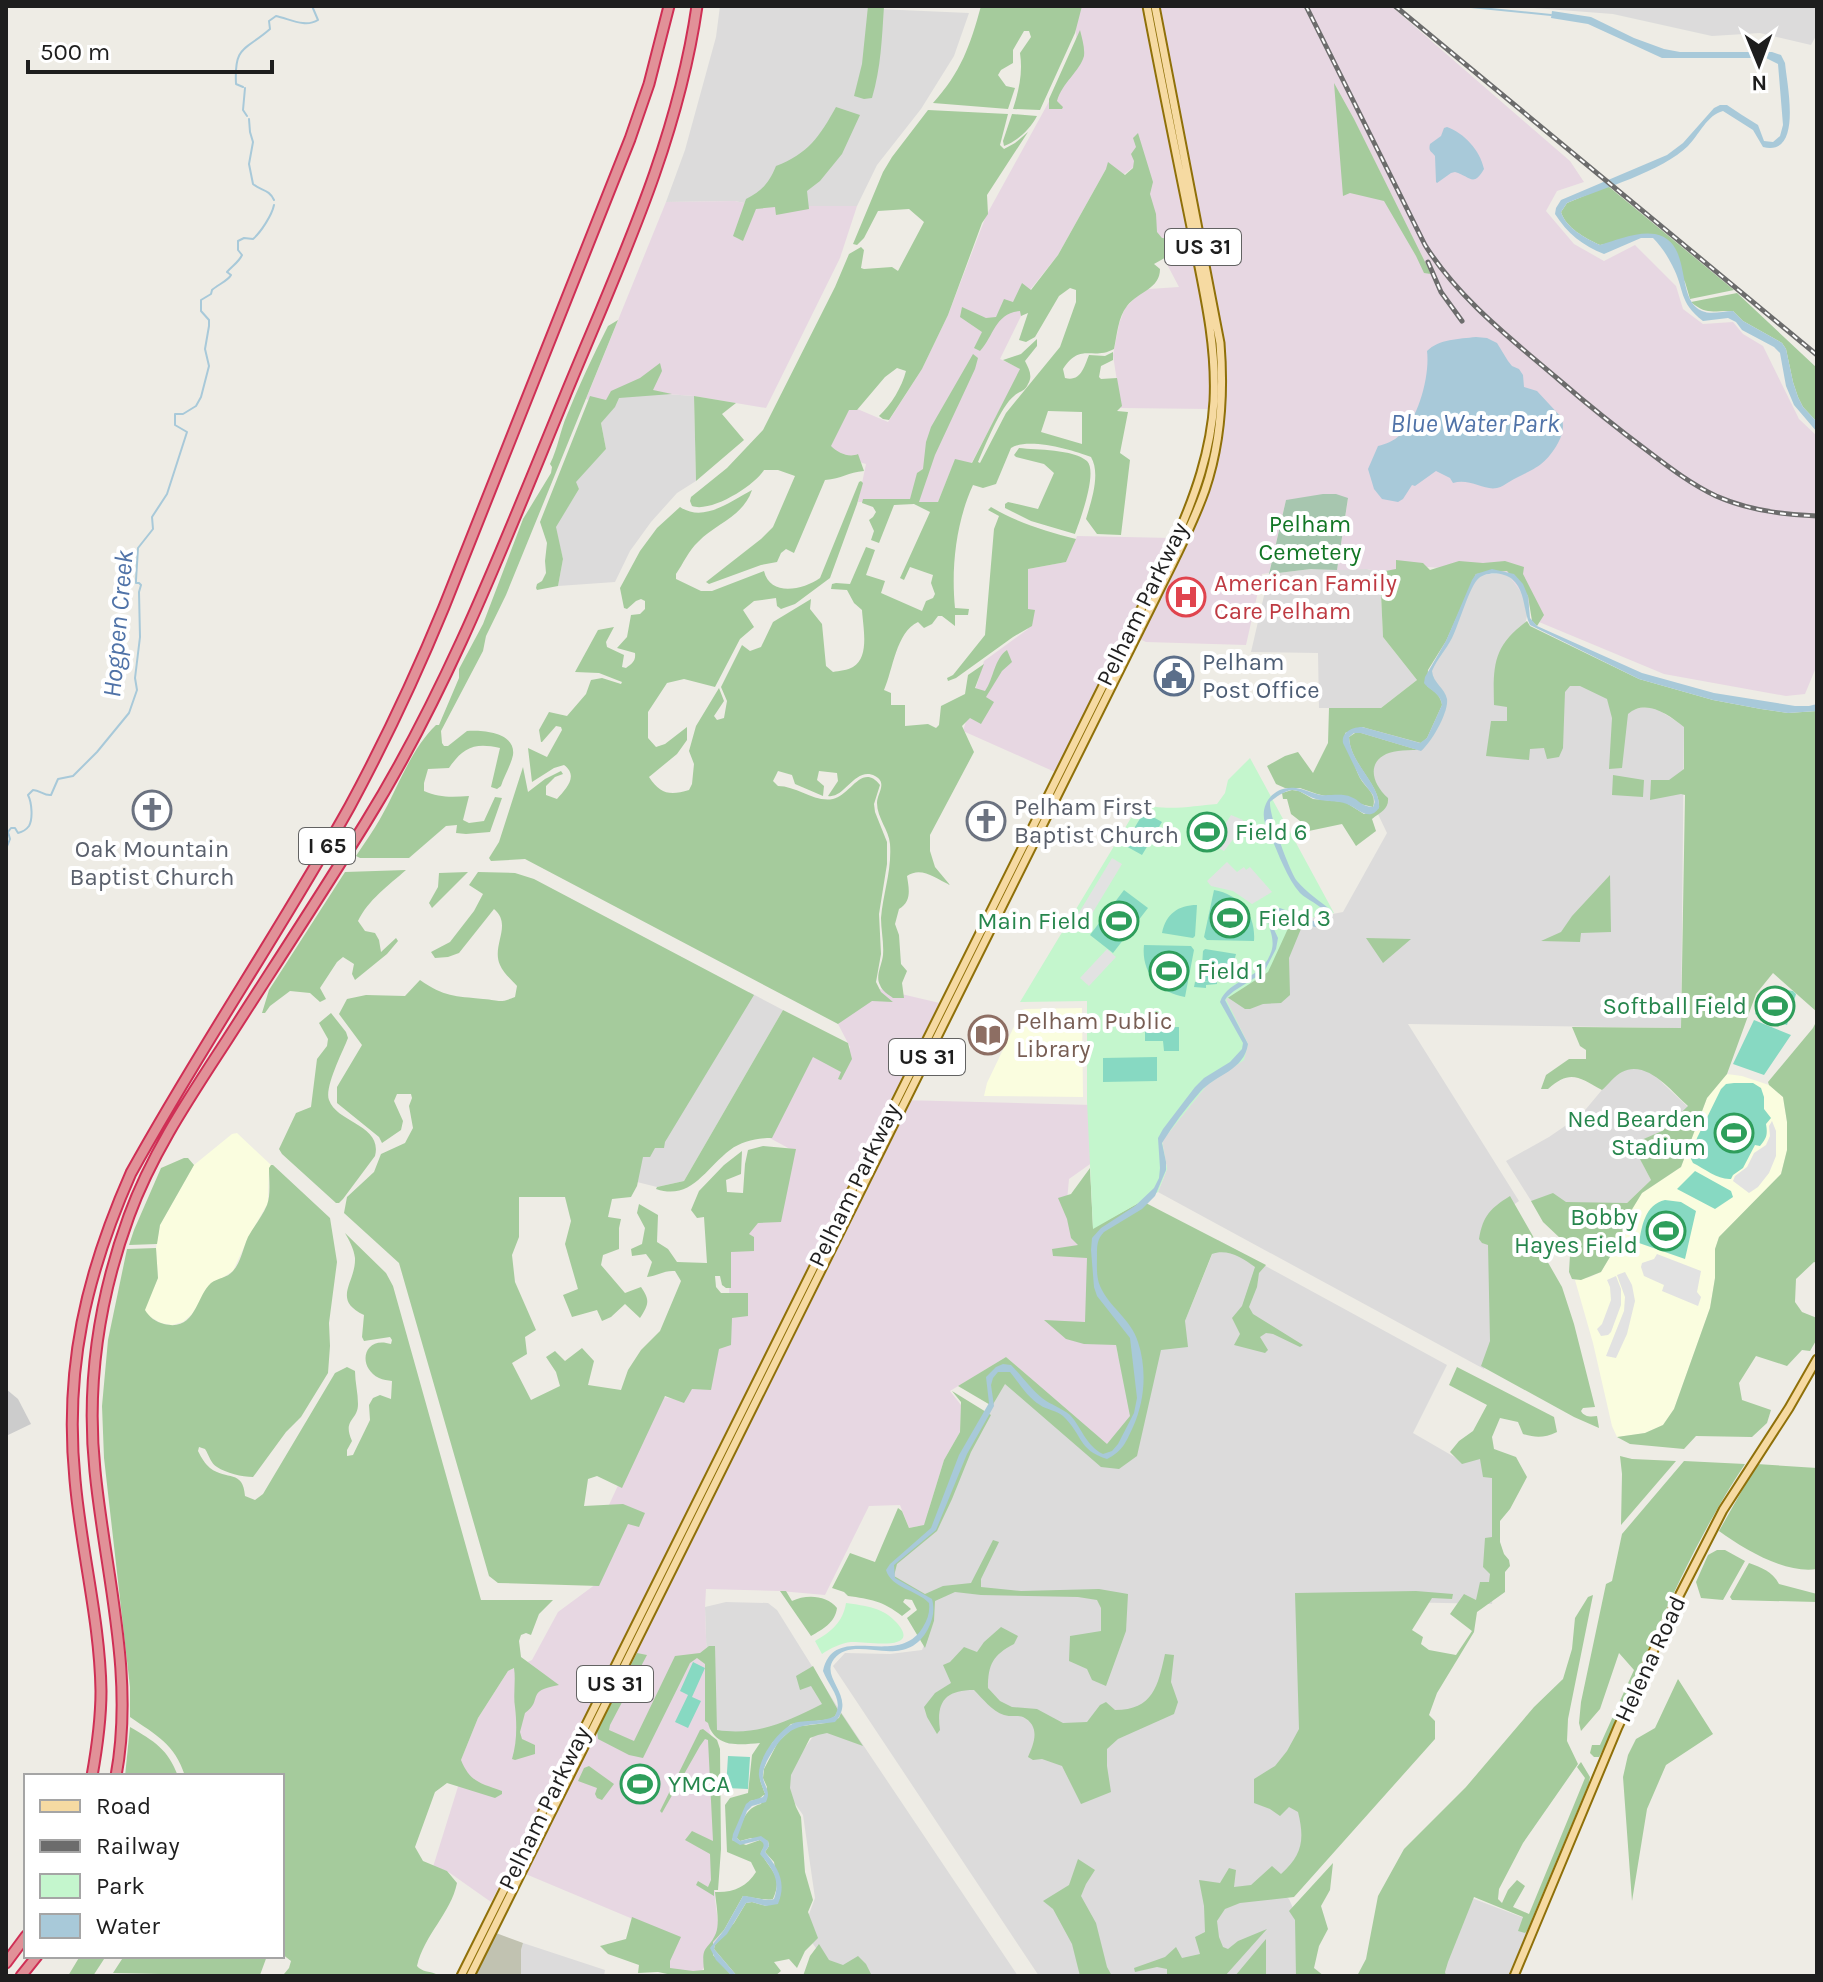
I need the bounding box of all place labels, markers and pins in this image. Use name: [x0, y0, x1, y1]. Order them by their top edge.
place label: American Family Care Pelham: [1214, 569, 1397, 625]
hospital icon: American Family Care Pelham: [1165, 576, 1207, 618]
place label: Pelham Post Office: [1202, 648, 1320, 704]
public building icon: Pelham Post Office: [1153, 655, 1195, 697]
church icon: Oak Mountain Baptist Church: [131, 789, 173, 831]
place label: Pelham First Baptist Church: [1014, 793, 1179, 849]
church icon: Pelham First Baptist Church: [965, 800, 1007, 842]
sports icon: Field 6: [1186, 811, 1228, 853]
place label: Field 6: [1235, 818, 1307, 846]
place label: Oak Mountain Baptist Church: [70, 835, 234, 891]
sports icon: Field 3: [1209, 897, 1251, 939]
sports icon: Main Field: [1098, 900, 1140, 942]
place label: Field 3: [1258, 904, 1331, 932]
place label: Main Field: [977, 907, 1091, 935]
sports icon: Field 1: [1148, 950, 1190, 992]
place label: Field 1: [1197, 957, 1264, 985]
sports icon: Softball Field: [1754, 985, 1796, 1027]
place label: Softball Field: [1603, 992, 1747, 1020]
place label: Pelham Public Library: [1016, 1007, 1172, 1063]
library icon: Pelham Public Library: [967, 1014, 1009, 1056]
place label: Ned Bearden Stadium: [1567, 1105, 1706, 1161]
sports icon: Ned Bearden Stadium: [1713, 1112, 1755, 1154]
place label: Bobby Hayes Field: [1514, 1203, 1638, 1259]
sports icon: Bobby Hayes Field: [1645, 1210, 1687, 1252]
sports icon: YMCA: [619, 1763, 661, 1805]
place label: YMCA: [668, 1770, 730, 1798]

